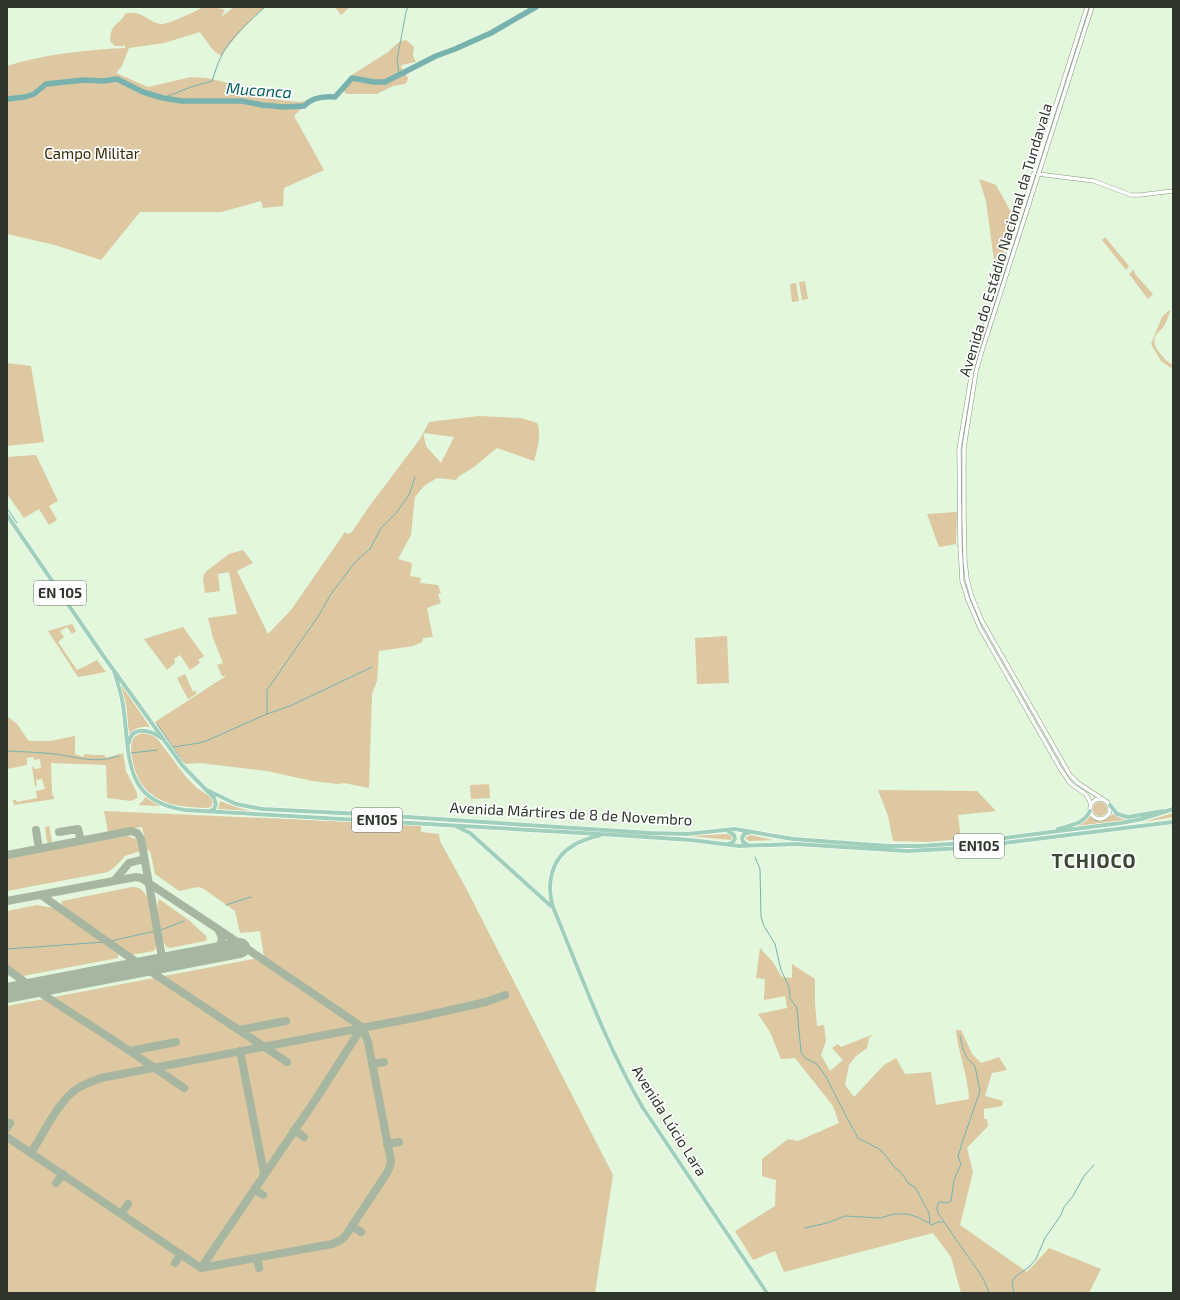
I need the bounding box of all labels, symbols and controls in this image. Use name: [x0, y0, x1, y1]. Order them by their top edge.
water label: Mucanca: [225, 78, 293, 101]
street label: Avenida do Estádio Nacional da Tundavala: [955, 101, 1055, 379]
park label: Campo Militar: [44, 144, 140, 162]
road number: EN 105: [34, 581, 86, 605]
street label: Avenida Mártires de 8 de Novembro: [449, 798, 693, 828]
road number: EN105: [352, 808, 402, 832]
road number: EN105: [954, 834, 1004, 858]
district label: TCHIOCO: [1051, 849, 1137, 872]
street label: Avenida Lúcio Lara: [629, 1062, 711, 1179]

